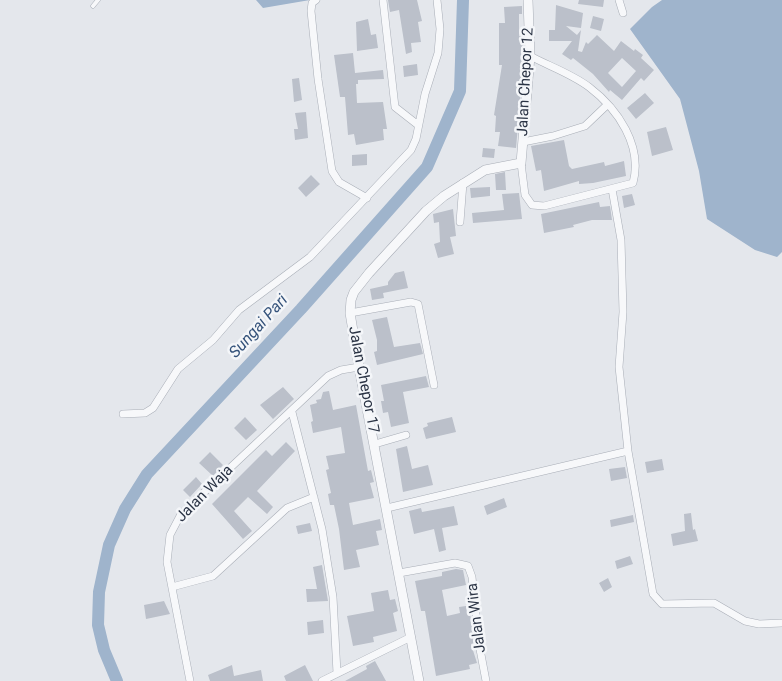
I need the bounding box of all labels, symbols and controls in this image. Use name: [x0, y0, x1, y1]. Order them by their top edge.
street label: Jalan Chepor 12: [514, 27, 538, 137]
water label: Sungai Pari: [226, 291, 292, 363]
street label: Jalan Chepor 17: [344, 325, 382, 435]
street label: Jalan Waja: [173, 462, 237, 526]
street label: Jalan Wira: [464, 582, 490, 654]

